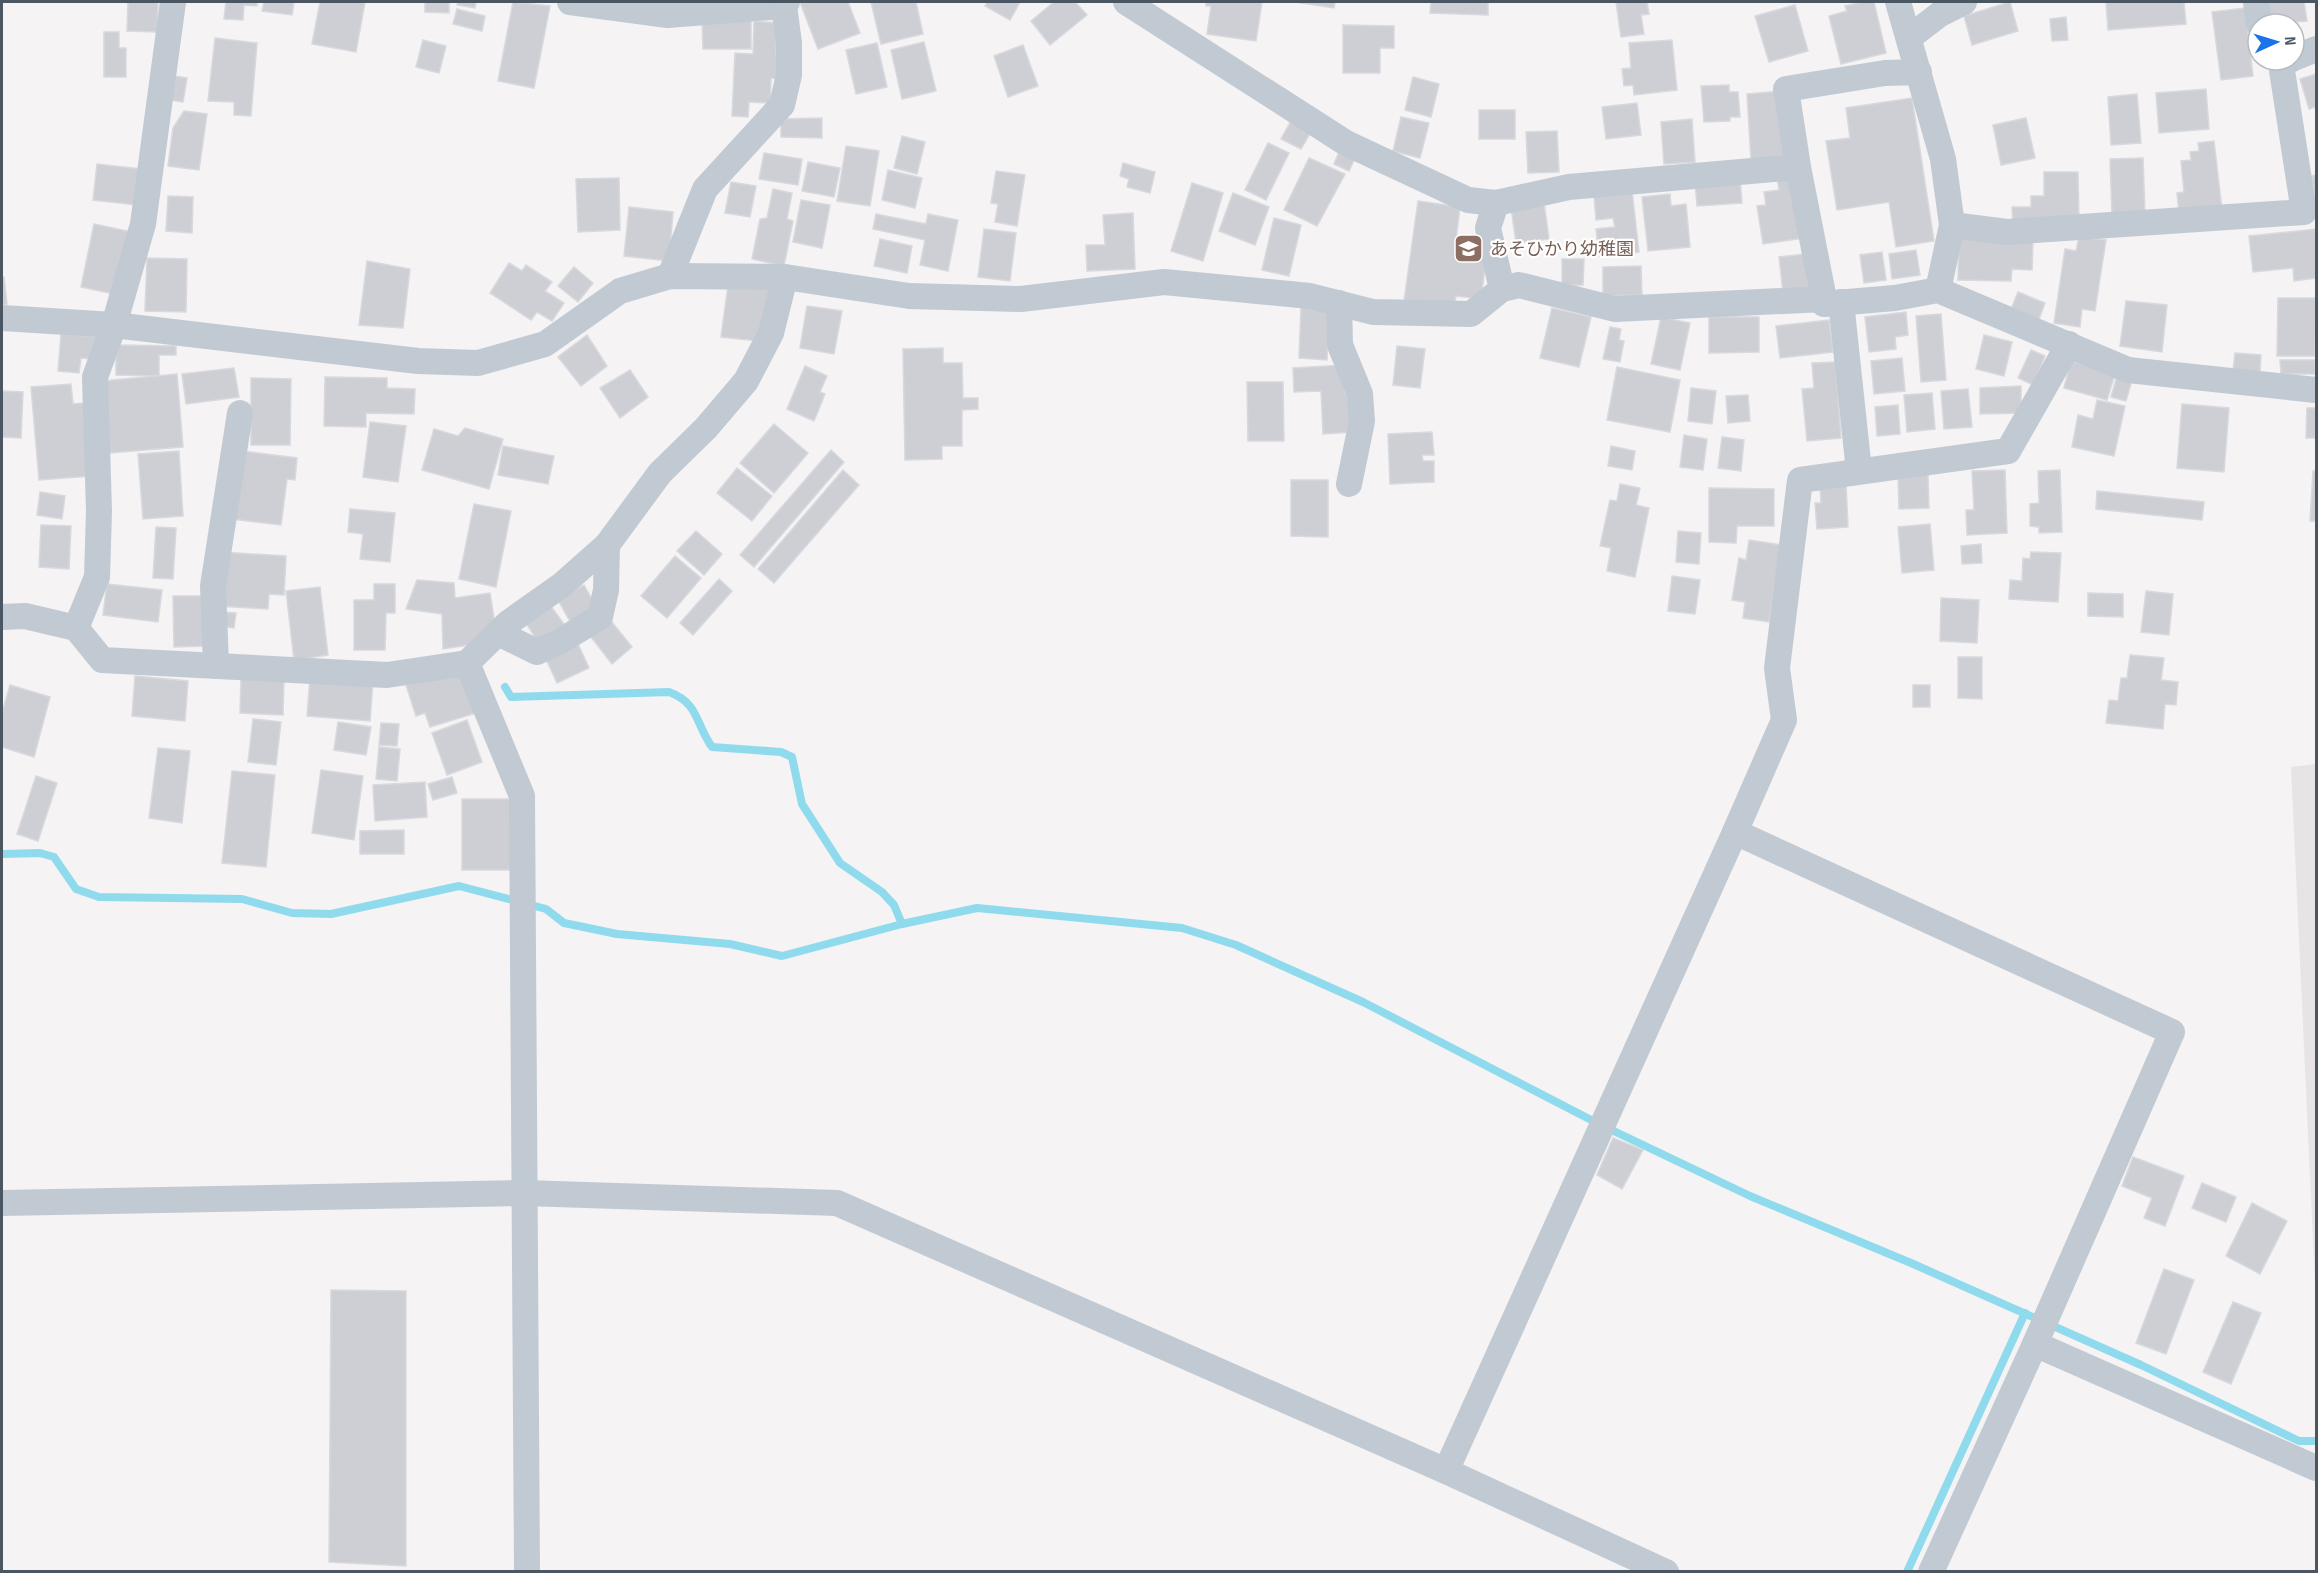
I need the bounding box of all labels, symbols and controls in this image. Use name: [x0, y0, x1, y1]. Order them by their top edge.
north arrow: [2246, 12, 2306, 72]
text: N: [2280, 36, 2299, 46]
school or university icon: あそひかり幼稚園: [1453, 233, 1485, 265]
place label: あそひかり幼稚園: [1490, 239, 1634, 260]

